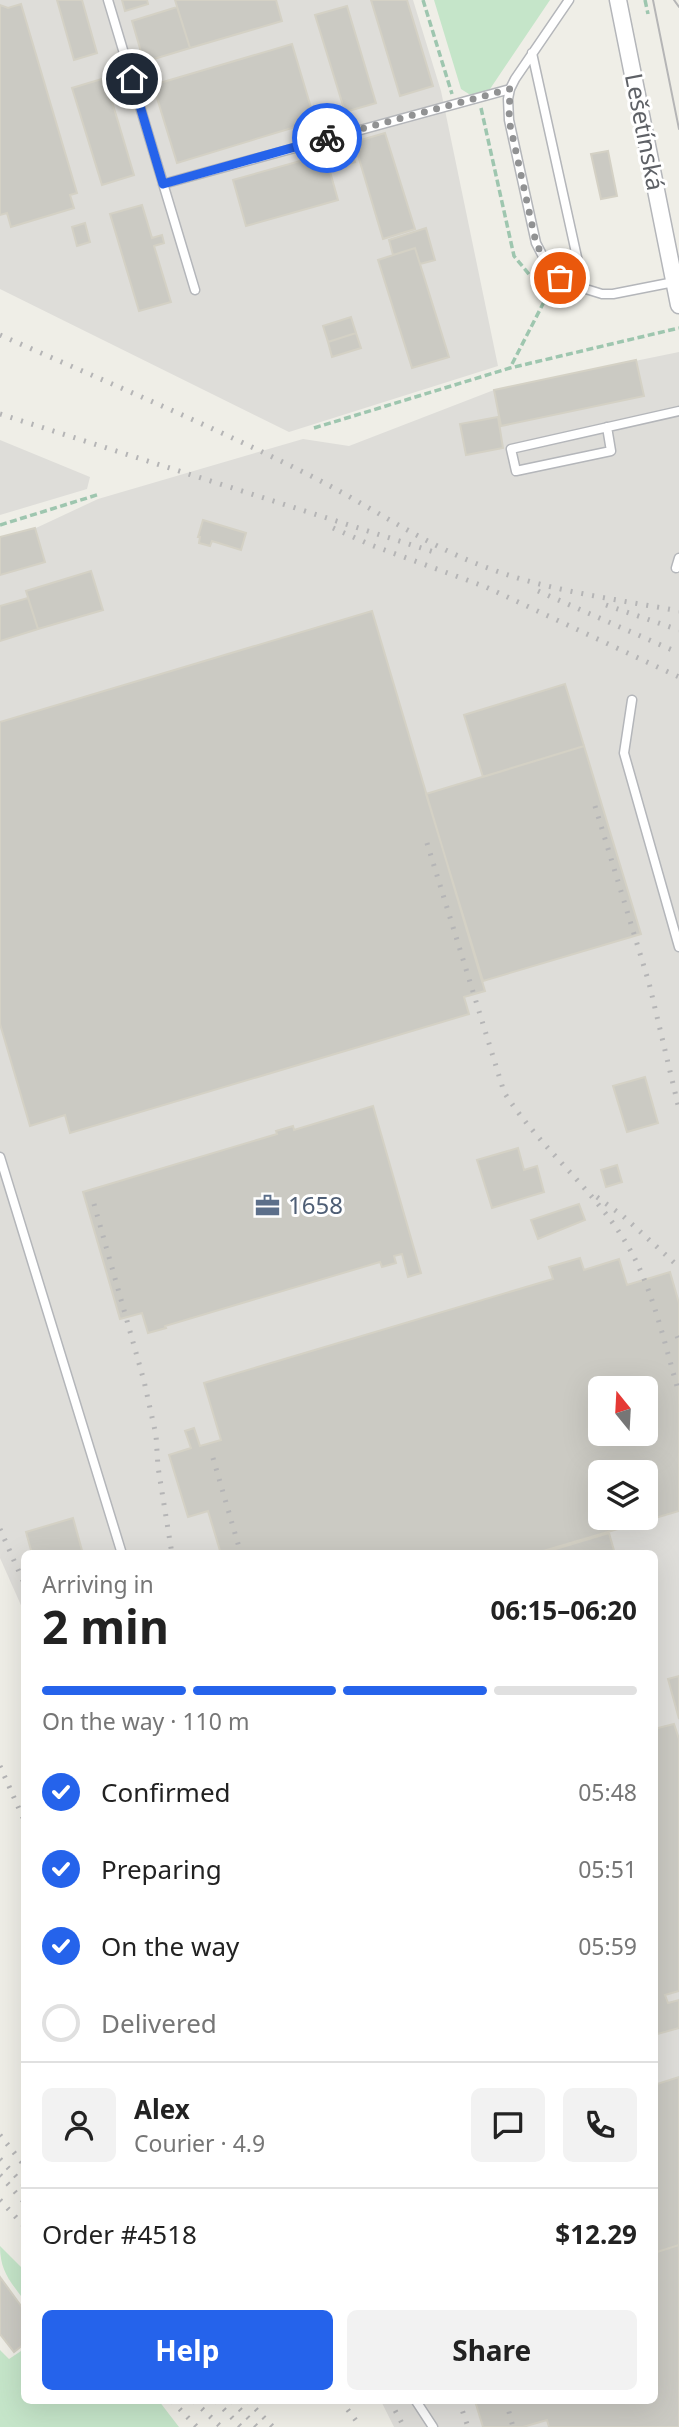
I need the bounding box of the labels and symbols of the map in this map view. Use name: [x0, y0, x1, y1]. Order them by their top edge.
pin: [102, 49, 162, 109]
street label: Lešetínská: [618, 70, 673, 193]
courier: [292, 103, 362, 173]
pin: [530, 248, 590, 308]
place label: 1658: [288, 1188, 343, 1221]
office icon: 1658: [254, 1192, 282, 1220]
north arrow: [588, 1376, 658, 1446]

